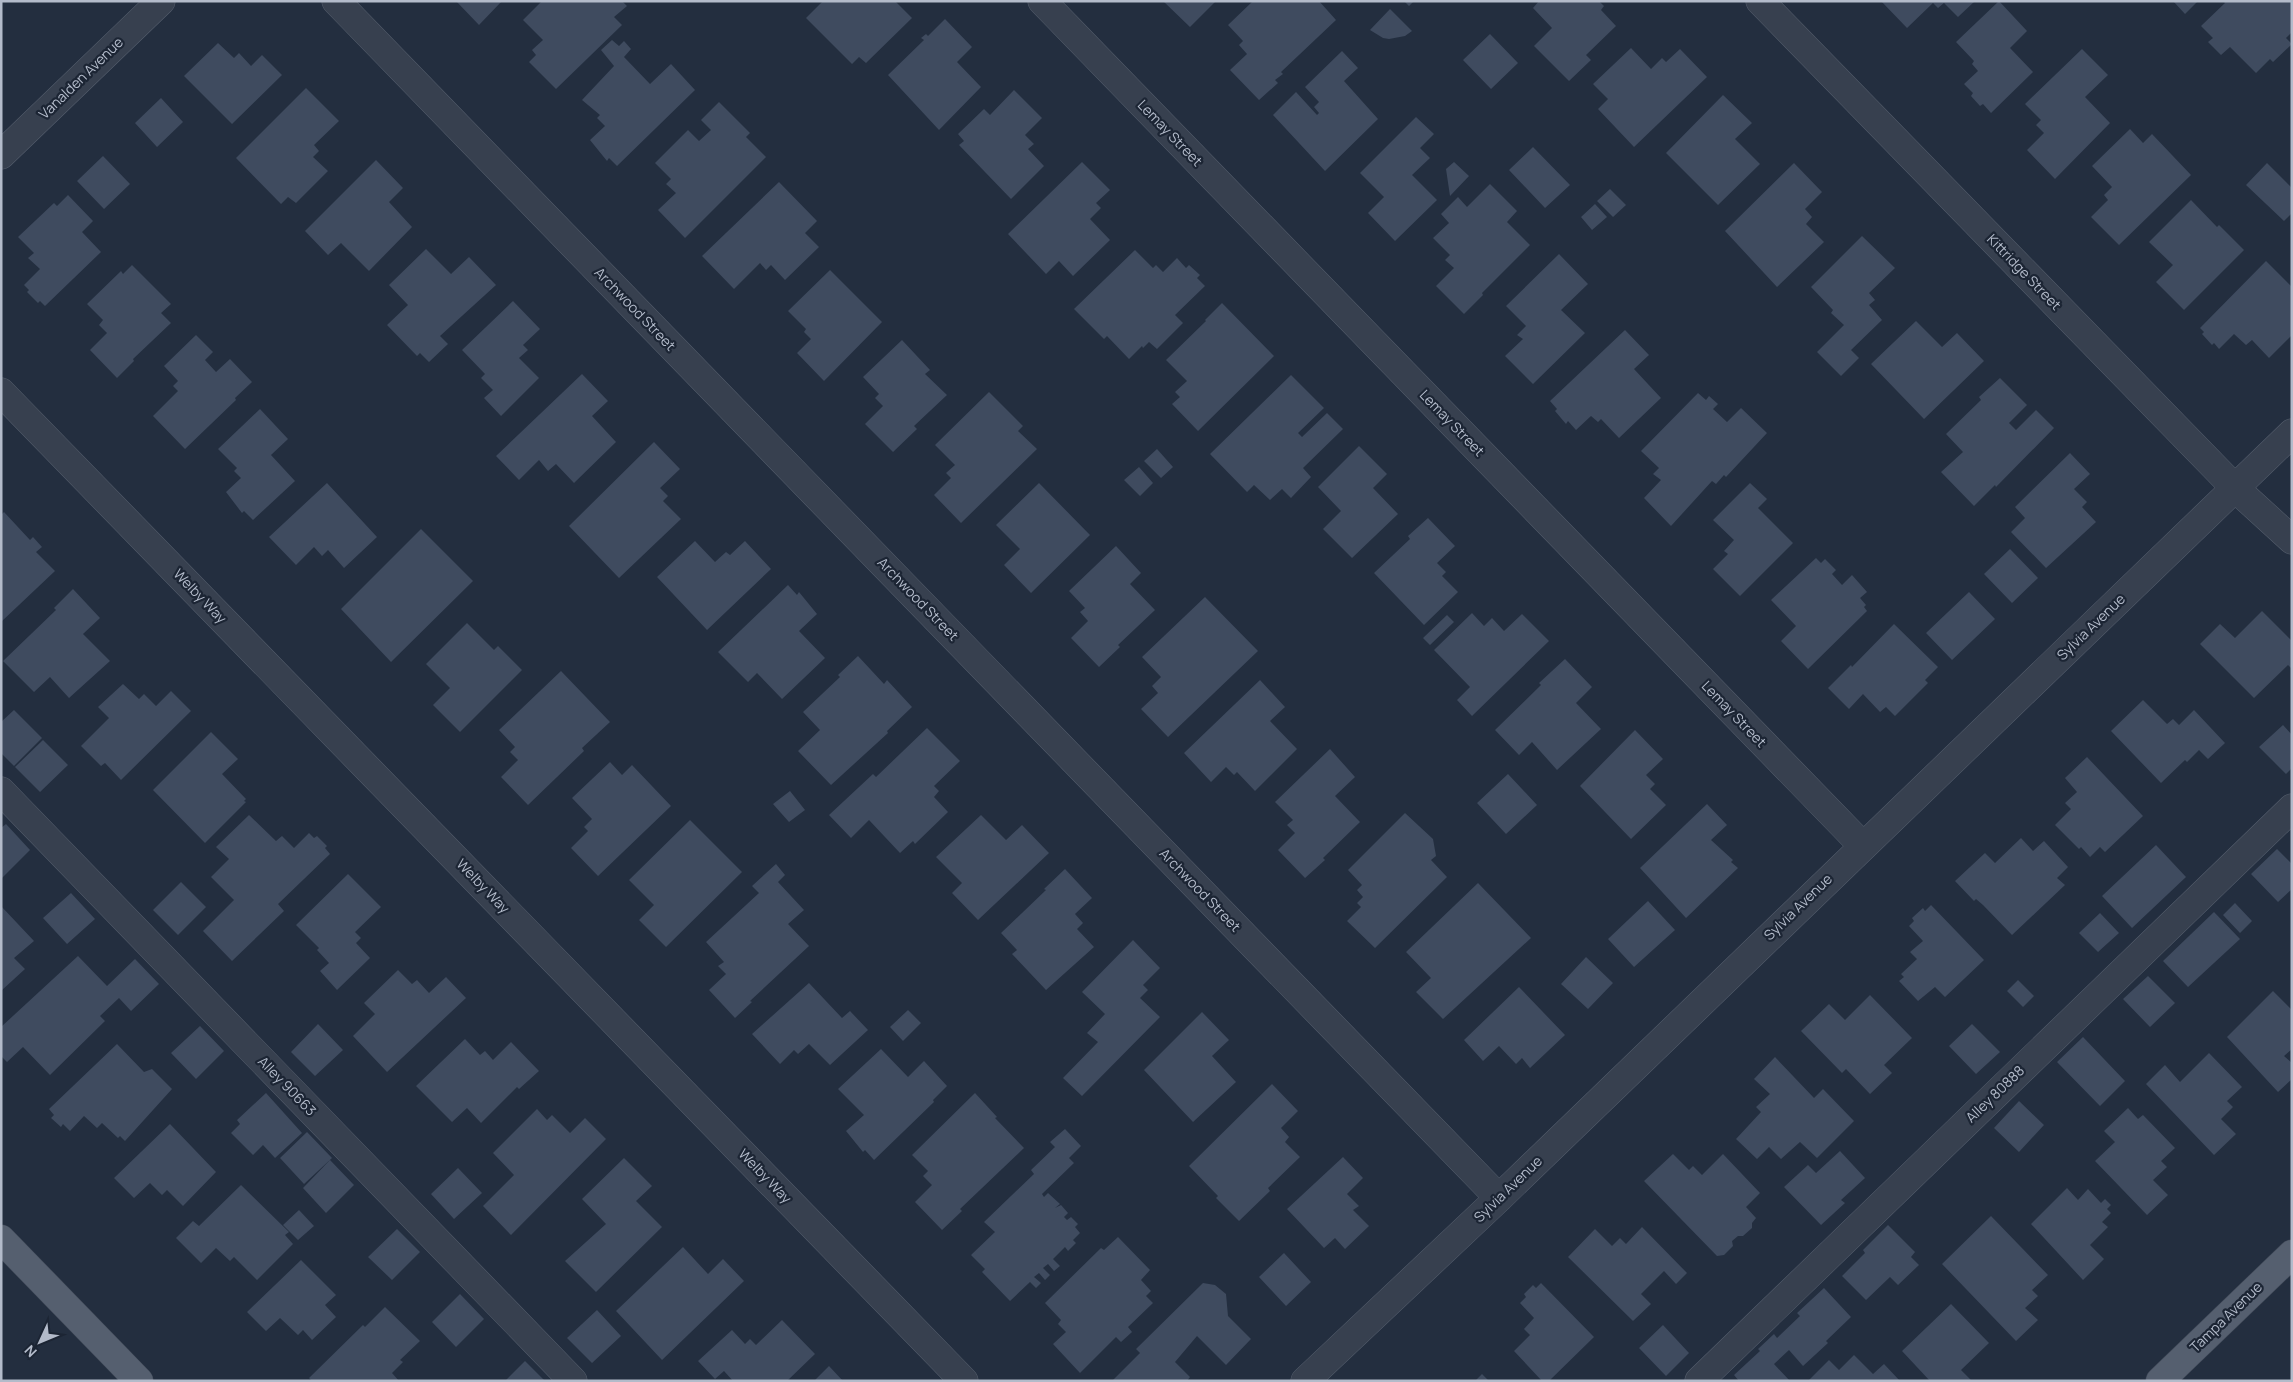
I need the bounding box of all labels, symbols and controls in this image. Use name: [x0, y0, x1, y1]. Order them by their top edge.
street label: Vanalden Avenue: [34, 33, 127, 123]
street label: Lemay Street: [1134, 95, 1207, 170]
street label: Kittridge Street: [1983, 229, 2066, 314]
street label: Archwood Street: [591, 263, 680, 355]
street label: Lemay Street: [1416, 385, 1489, 460]
street label: Archwood Street: [874, 553, 963, 645]
street label: Welby Way: [170, 564, 232, 628]
street label: Sylvia Avenue: [2052, 589, 2129, 664]
street label: Lemay Street: [1698, 676, 1771, 751]
street label: Archwood Street: [1156, 844, 1245, 936]
street label: Welby Way: [453, 854, 515, 918]
street label: Sylvia Avenue: [1759, 869, 1836, 944]
street label: Alley 90663: [254, 1052, 321, 1120]
street label: Alley 80888: [1961, 1061, 2028, 1126]
street label: Welby Way: [735, 1144, 797, 1208]
street label: Sylvia Avenue: [1469, 1151, 1546, 1226]
street label: Tampa Avenue: [2185, 1277, 2266, 1356]
north arrow: [15, 1317, 65, 1367]
text: N: [20, 1341, 41, 1362]

